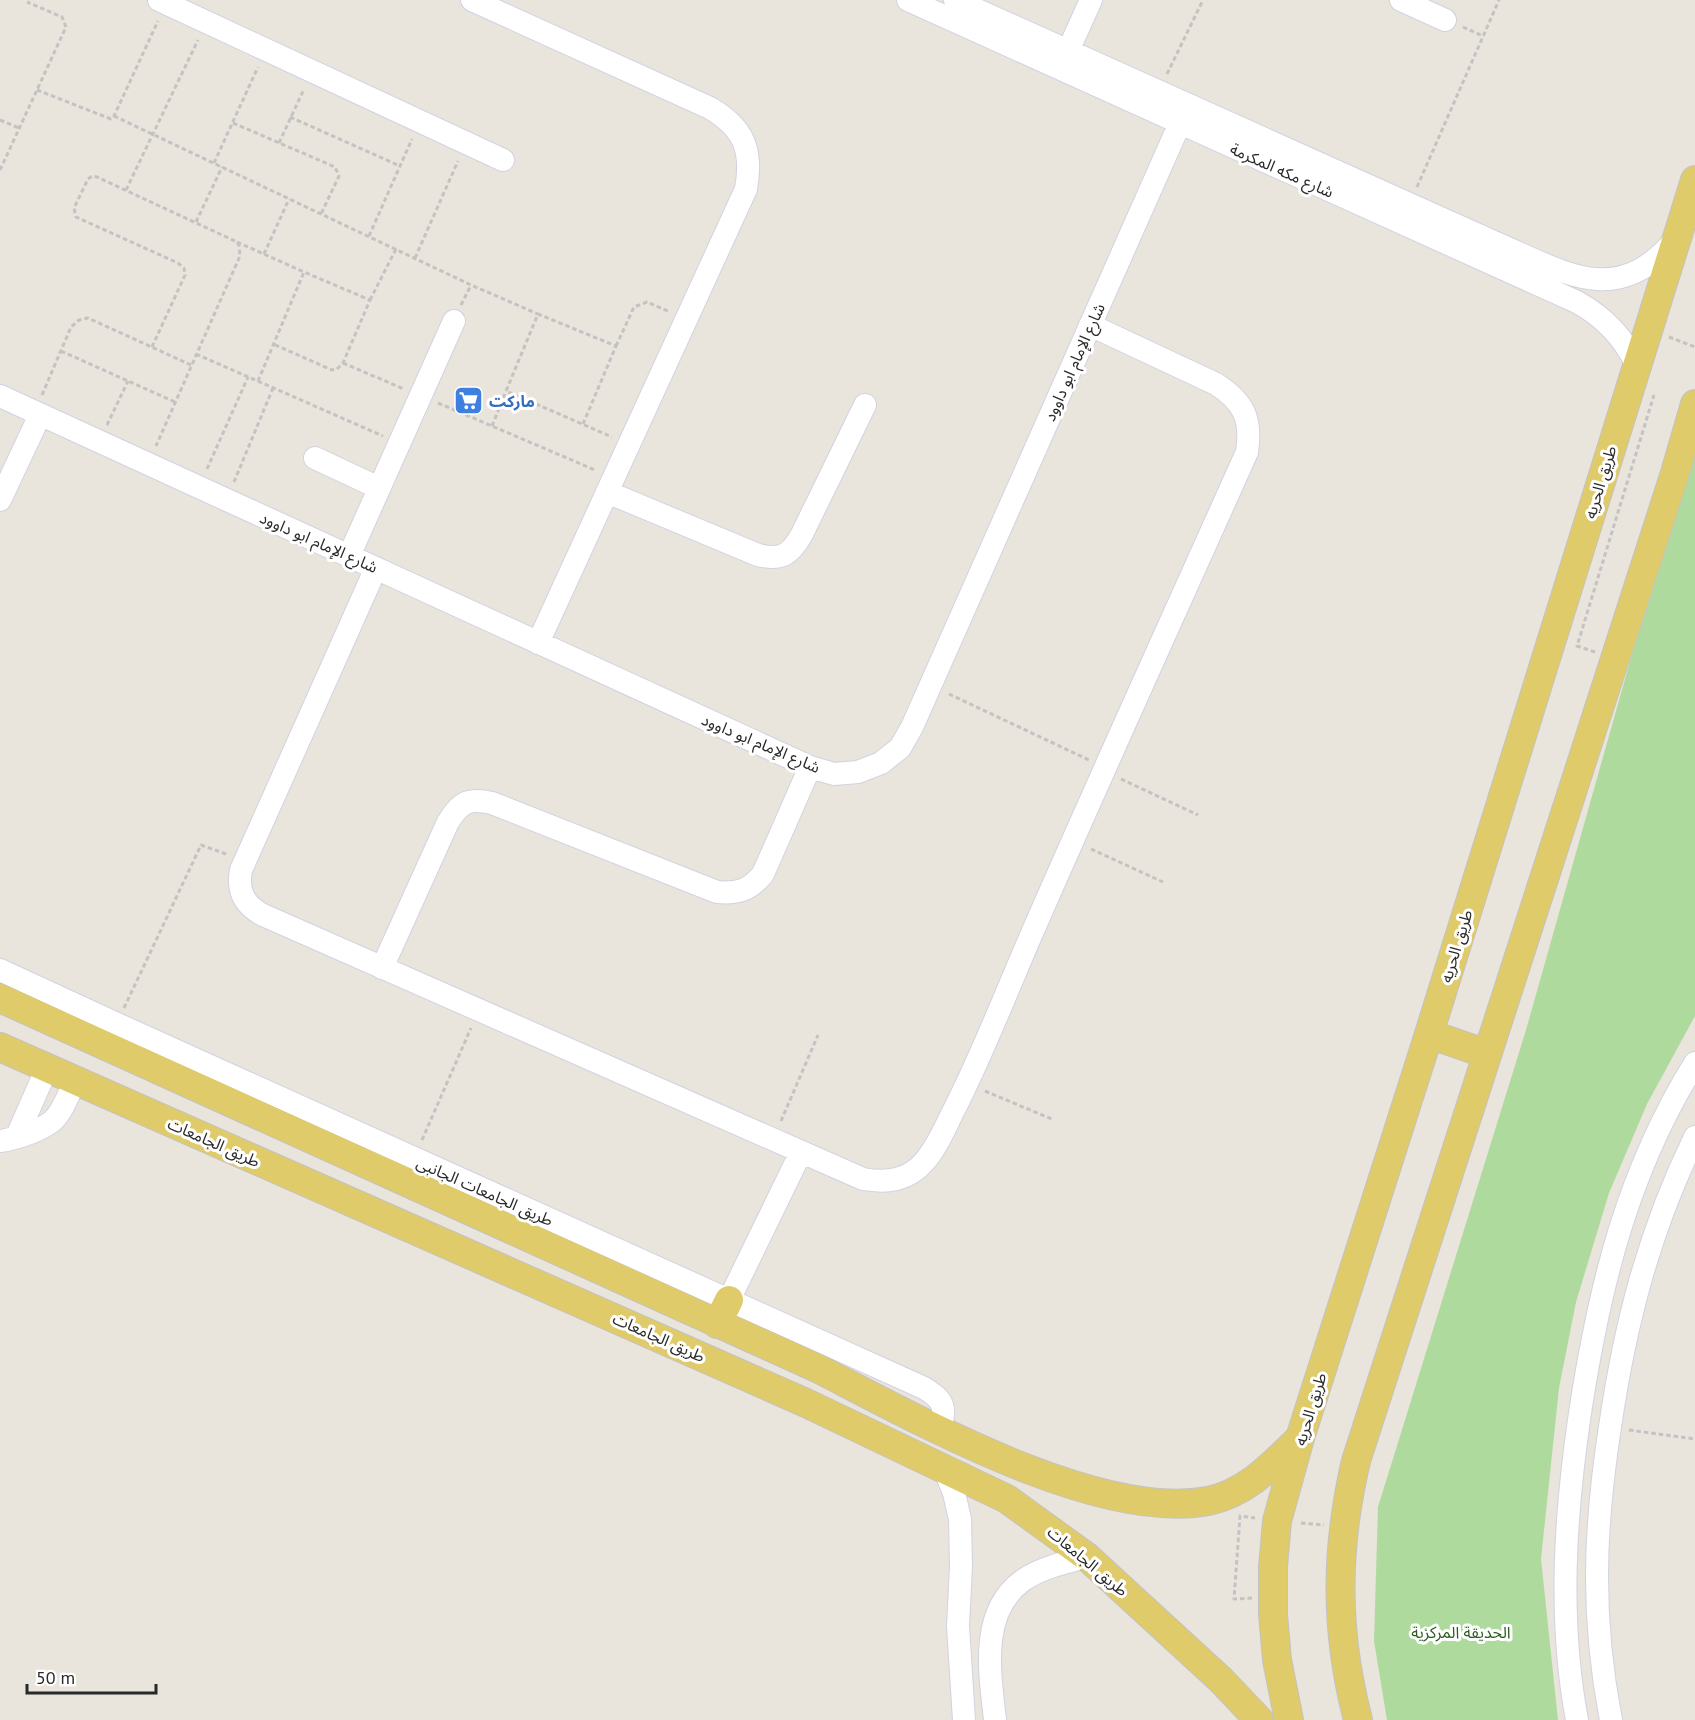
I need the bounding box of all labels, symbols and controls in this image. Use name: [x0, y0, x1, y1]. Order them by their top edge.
street label: شارع مكه المكرمة: [1226, 138, 1337, 205]
street label: شارع الإمام ابو داوود: [1039, 300, 1112, 425]
supermarket icon: ماركت: [452, 385, 484, 417]
place label: ماركت: [489, 391, 535, 411]
street label: طريق الحريه: [1579, 443, 1622, 521]
street label: شارع الإمام ابو داوود: [256, 507, 381, 580]
street label: شارع الإمام ابو داوود: [697, 709, 823, 780]
street label: طريق الحريه: [1435, 907, 1478, 985]
street label: طريق الجامعات: [164, 1113, 263, 1172]
street label: طريق الجامعات الجانبى: [413, 1152, 557, 1231]
street label: طريق الجامعات: [609, 1308, 708, 1367]
street label: طريق الحريه: [1289, 1370, 1332, 1448]
street label: طريق الجامعات: [1043, 1522, 1132, 1601]
park label: الحديقة المركزية: [1411, 1622, 1511, 1642]
scale bar: [27, 1657, 156, 1695]
text: 50 m: [36, 1666, 75, 1689]

